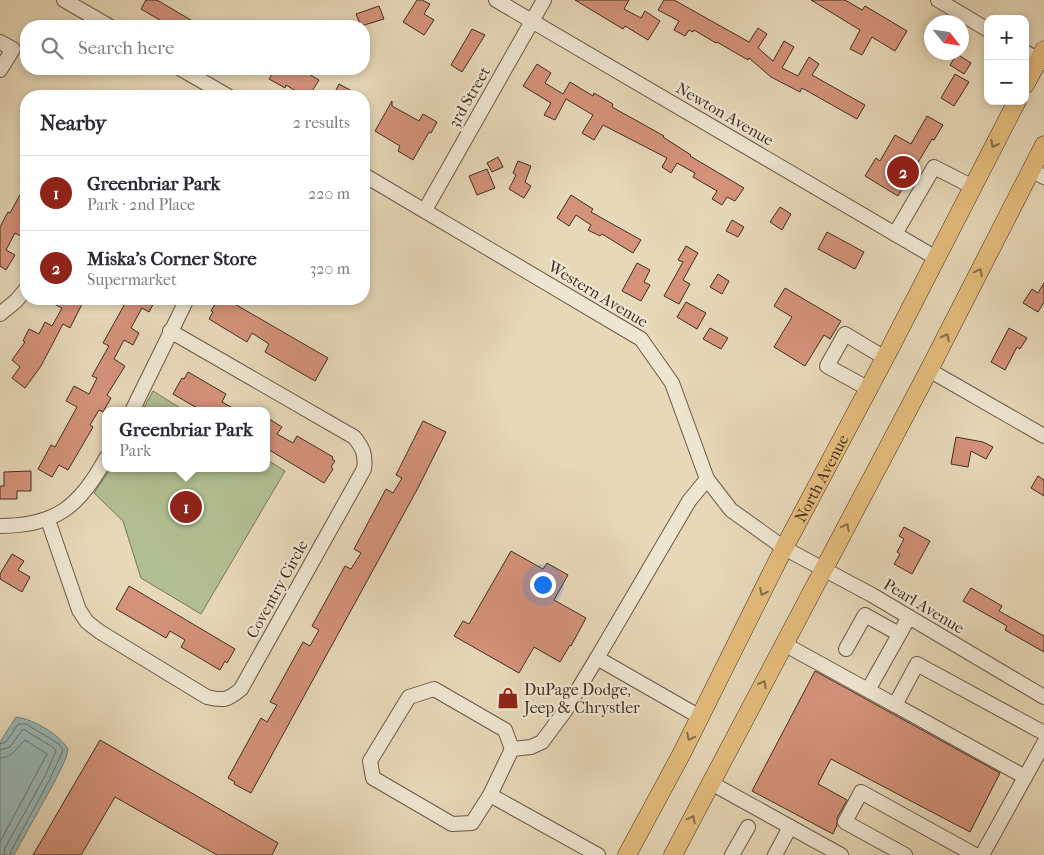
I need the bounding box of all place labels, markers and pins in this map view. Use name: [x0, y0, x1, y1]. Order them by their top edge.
pin: 2: [887, 153, 919, 191]
pin: 1: [170, 488, 202, 526]
place label: DuPage Dodge, Jeep & Chrystler: [522, 680, 640, 717]
shop icon: DuPage Dodge, Jeep & Chrystler: [495, 685, 521, 711]

